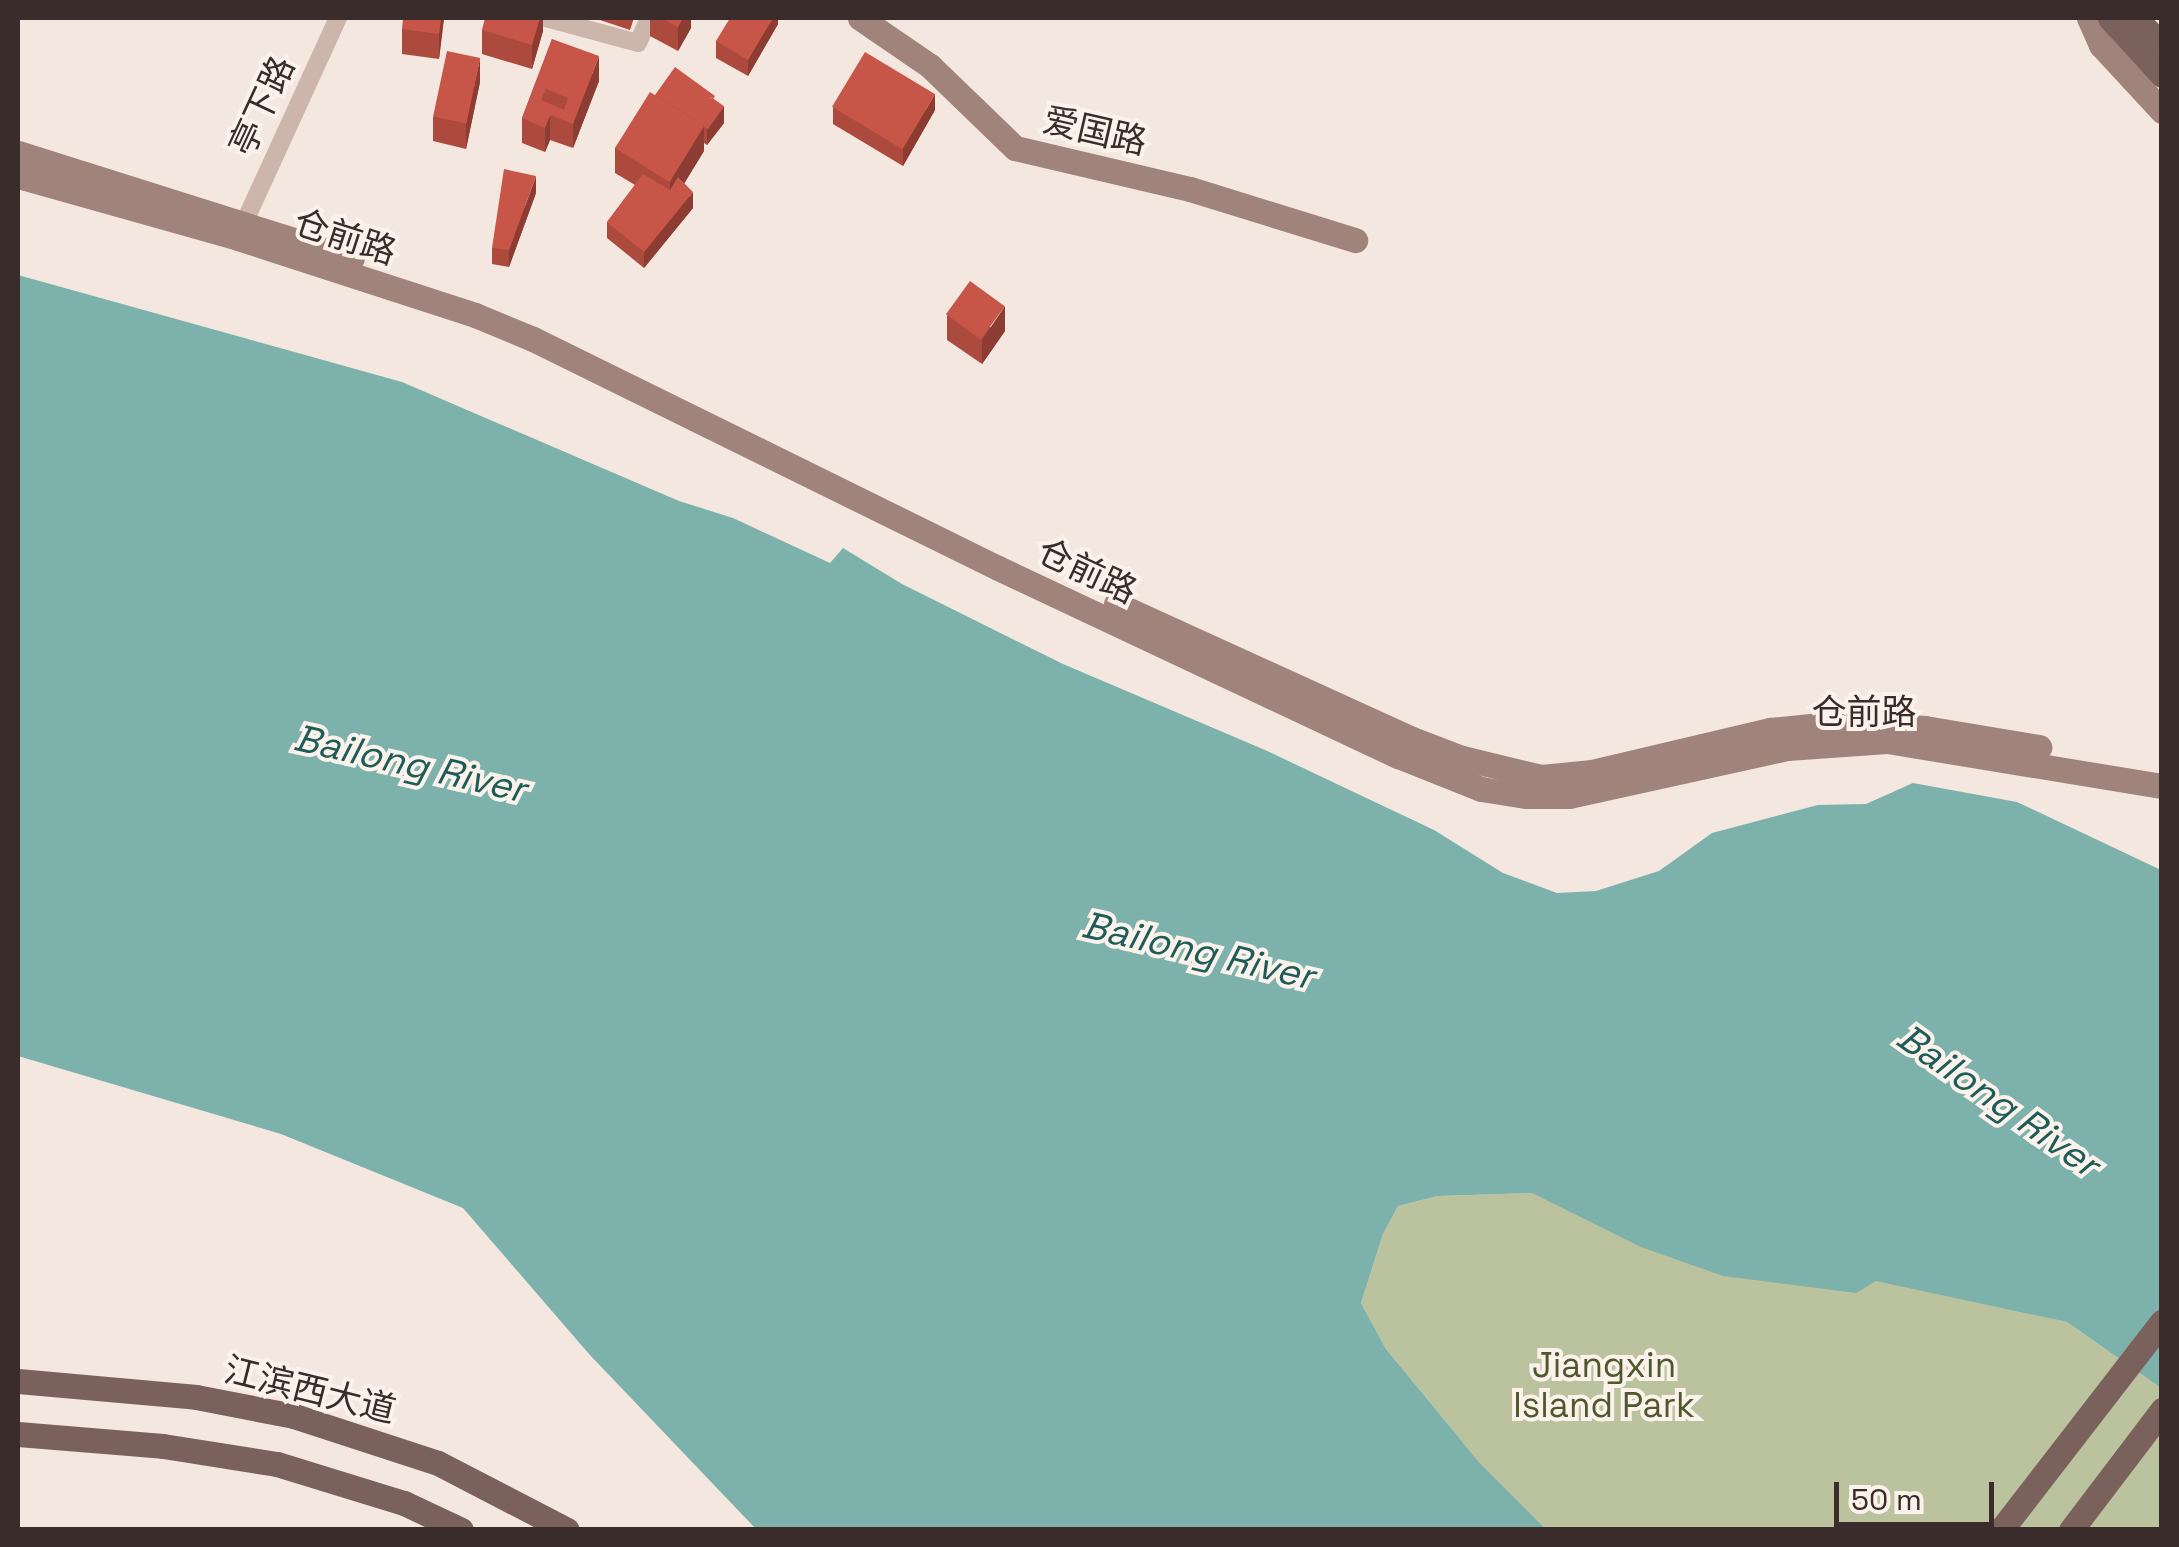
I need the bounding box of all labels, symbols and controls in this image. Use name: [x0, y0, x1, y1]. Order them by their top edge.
street label: 亭下路: [221, 50, 303, 162]
street label: 爱国路: [1039, 99, 1151, 163]
street label: 仓前路: [289, 201, 401, 273]
street label: 仓前路: [1031, 530, 1143, 612]
street label: 仓前路: [1812, 691, 1916, 733]
water label: Bailong River: [290, 715, 530, 813]
water label: Bailong River: [1078, 902, 1318, 1000]
water label: Bailong River: [1888, 1015, 2108, 1187]
park label: Jiangxin Island Park: [1513, 1344, 1695, 1426]
street label: 江滨西大道: [220, 1348, 400, 1432]
scale bar: [1839, 1462, 1999, 1524]
text: 50 m: [1851, 1480, 1922, 1519]

